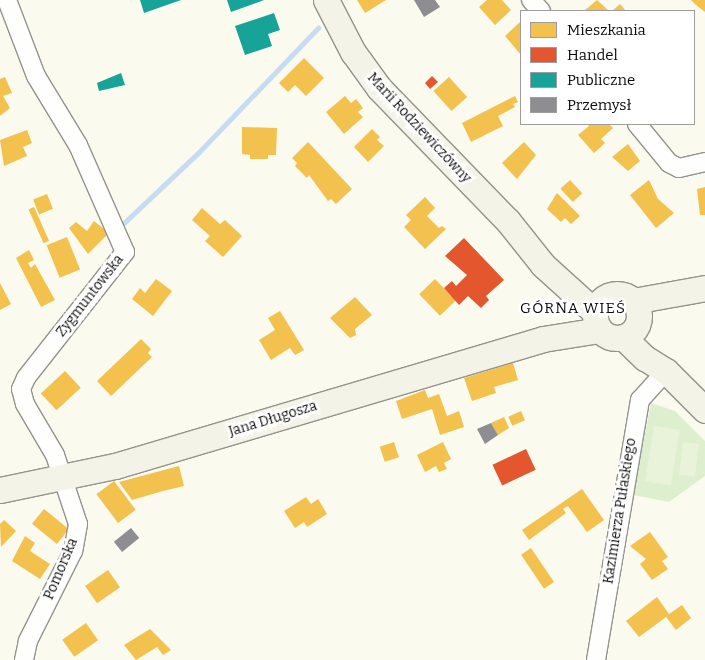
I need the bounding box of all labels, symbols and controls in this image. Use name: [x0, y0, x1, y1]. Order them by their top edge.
legend: [520, 10, 695, 125]
text: Mieszkania: [567, 21, 646, 39]
text: Handel: [567, 46, 618, 64]
street label: Marii Rodziewiczówny: [364, 69, 474, 187]
text: Publiczne: [567, 71, 635, 89]
text: Przemysł: [567, 96, 631, 114]
street label: Zygmuntowska: [53, 252, 127, 340]
district label: GÓRNA WIEŚ: [519, 300, 627, 318]
street label: Jana Długosza: [227, 398, 319, 440]
street label: Kazimierza Pułaskiego: [600, 437, 640, 585]
street label: Pomorska: [40, 536, 82, 602]

